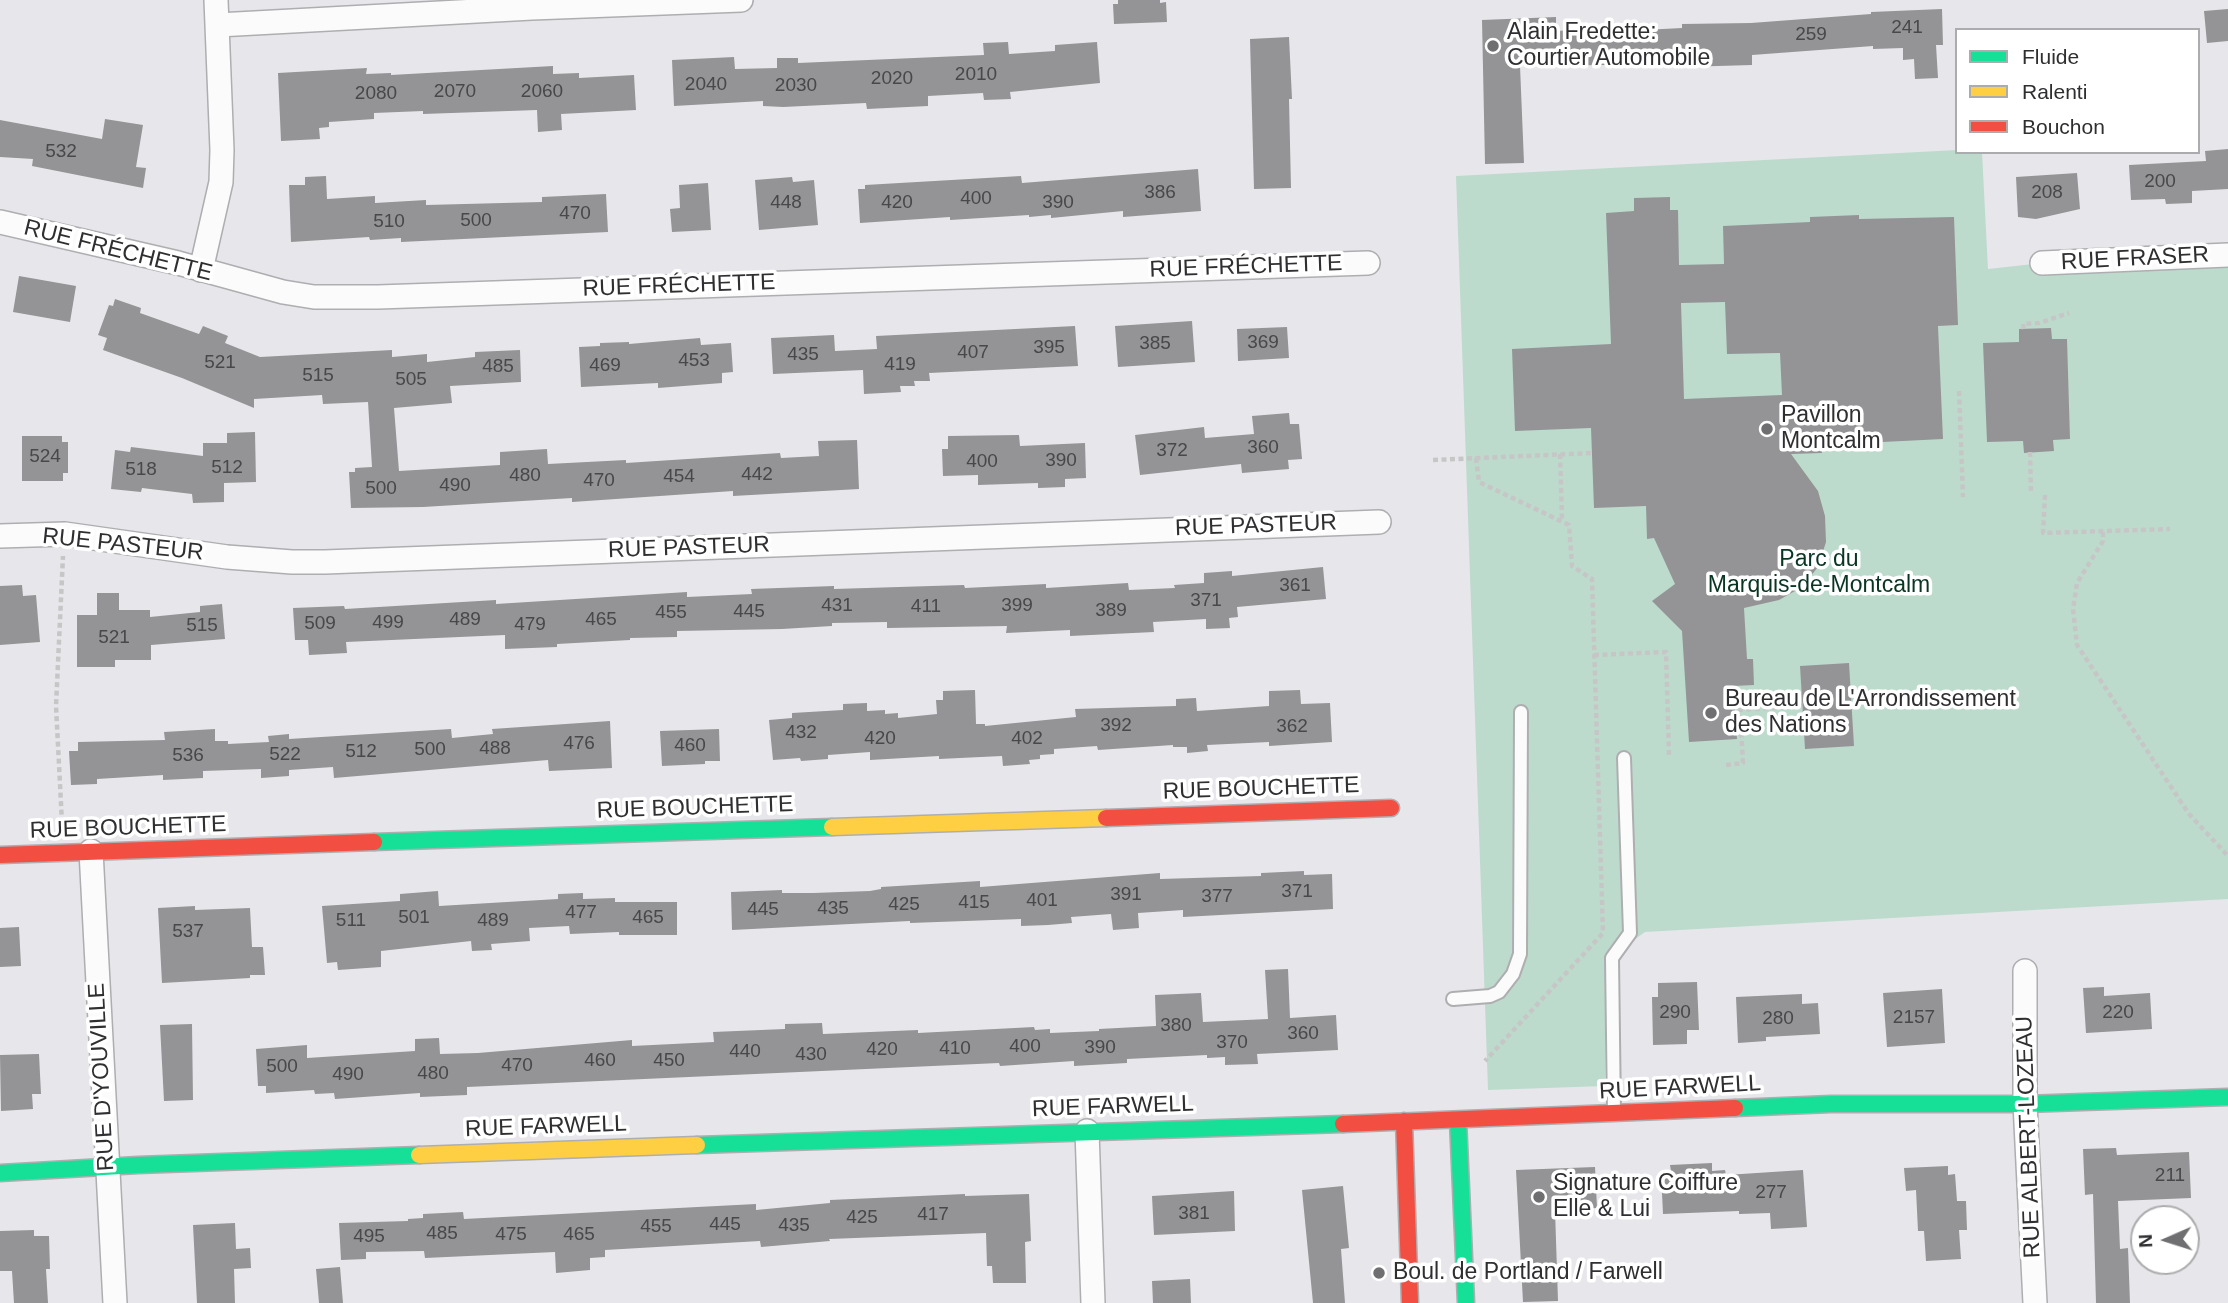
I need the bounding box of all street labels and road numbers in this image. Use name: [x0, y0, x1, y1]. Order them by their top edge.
street label: RUE FRÉCHETTE: [21, 214, 215, 288]
street label: RUE FRASER: [2060, 241, 2210, 277]
street label: RUE FRÉCHETTE: [1149, 250, 1343, 284]
street label: RUE FRÉCHETTE: [582, 269, 776, 303]
street label: RUE PASTEUR: [1175, 509, 1337, 543]
street label: RUE PASTEUR: [41, 523, 205, 567]
street label: RUE PASTEUR: [608, 531, 770, 565]
street label: RUE BOUCHETTE: [1162, 772, 1360, 806]
street label: RUE BOUCHETTE: [596, 791, 794, 825]
street label: RUE BOUCHETTE: [29, 811, 227, 845]
street label: RUE D'YOUVILLE: [83, 982, 121, 1172]
street label: RUE ALBERT-LOZEAU: [2011, 1015, 2047, 1259]
street label: RUE FARWELL: [1598, 1070, 1762, 1106]
street label: RUE FARWELL: [1032, 1090, 1194, 1124]
street label: RUE FARWELL: [465, 1110, 627, 1144]

